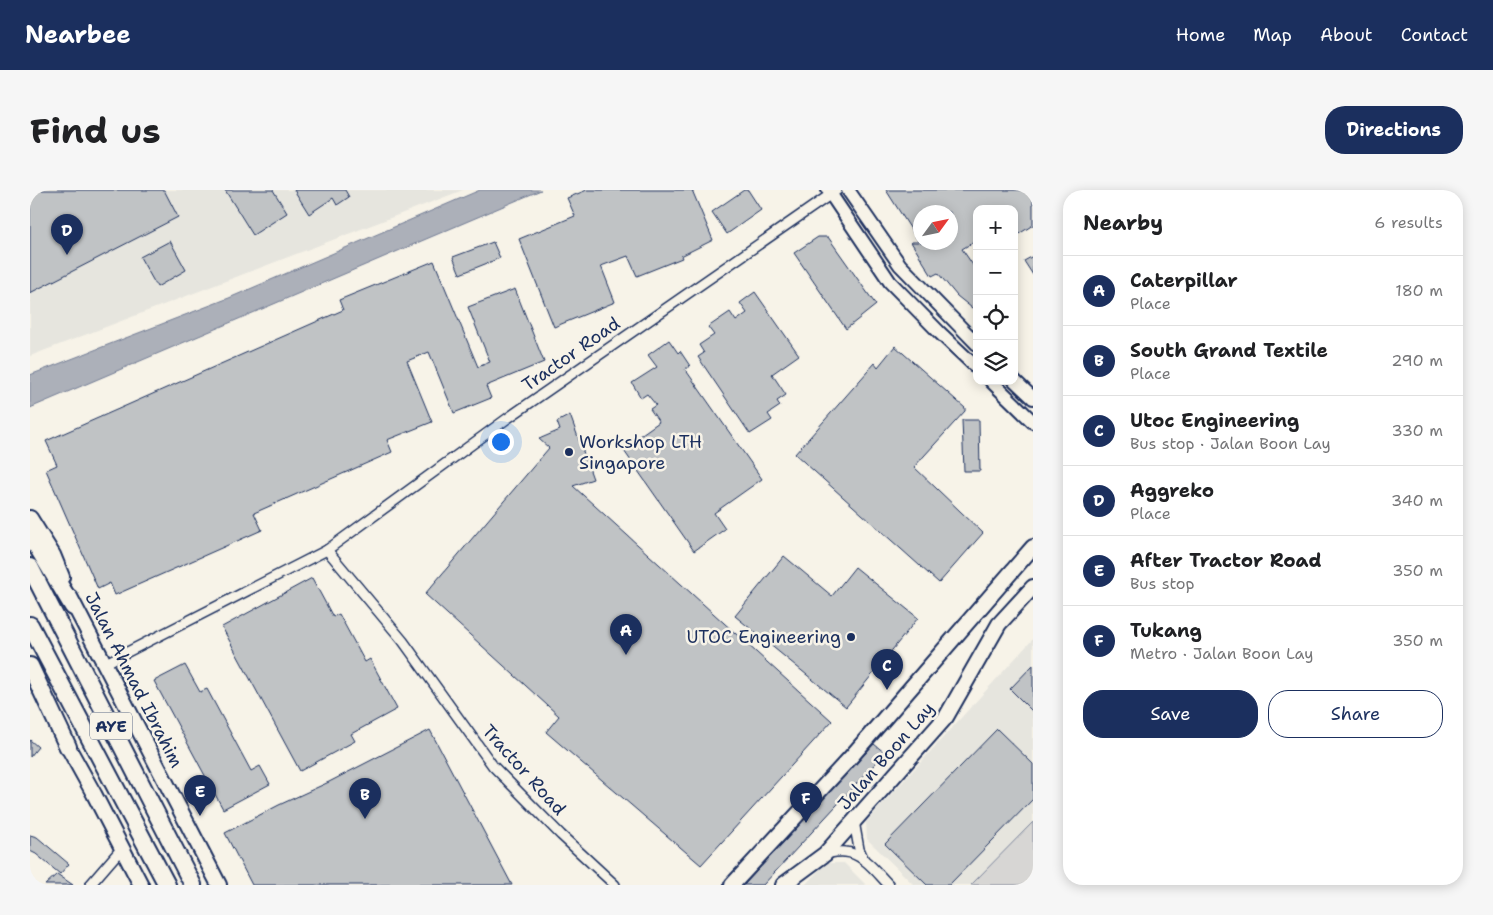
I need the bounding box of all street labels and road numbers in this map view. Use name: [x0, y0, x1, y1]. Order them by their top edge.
street label: Tractor Road: [517, 311, 625, 397]
street label: Jalan Ahmad Ibrahim: [79, 588, 189, 772]
street label: Jalan Boon Lay: [832, 697, 940, 815]
road number: AYE: [90, 712, 132, 740]
street label: Tractor Road: [477, 719, 571, 821]

